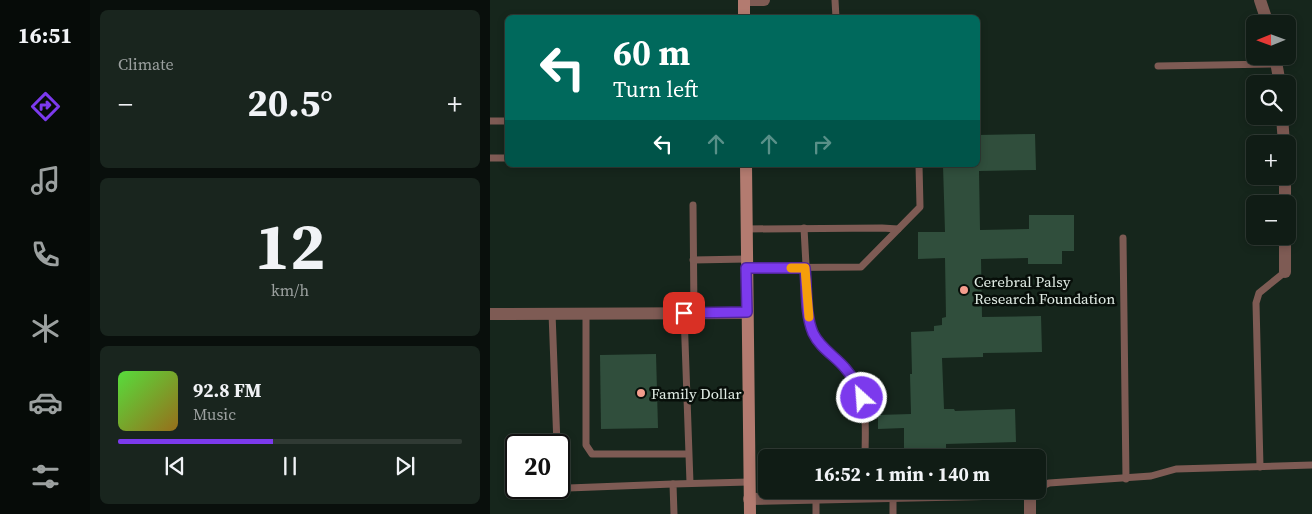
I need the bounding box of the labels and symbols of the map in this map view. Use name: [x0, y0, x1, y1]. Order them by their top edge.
north arrow: [1246, 15, 1296, 65]
place label: Cerebral Palsy Research Foundation: [974, 271, 1115, 309]
marker: Cerebral Palsy Research Foundation: [958, 284, 970, 296]
pin: [663, 292, 705, 334]
position arrow: [835, 371, 887, 423]
place label: Family Dollar: [651, 383, 742, 404]
marker: Family Dollar: [635, 387, 647, 399]
speed limit sign: 20: [505, 434, 570, 499]

